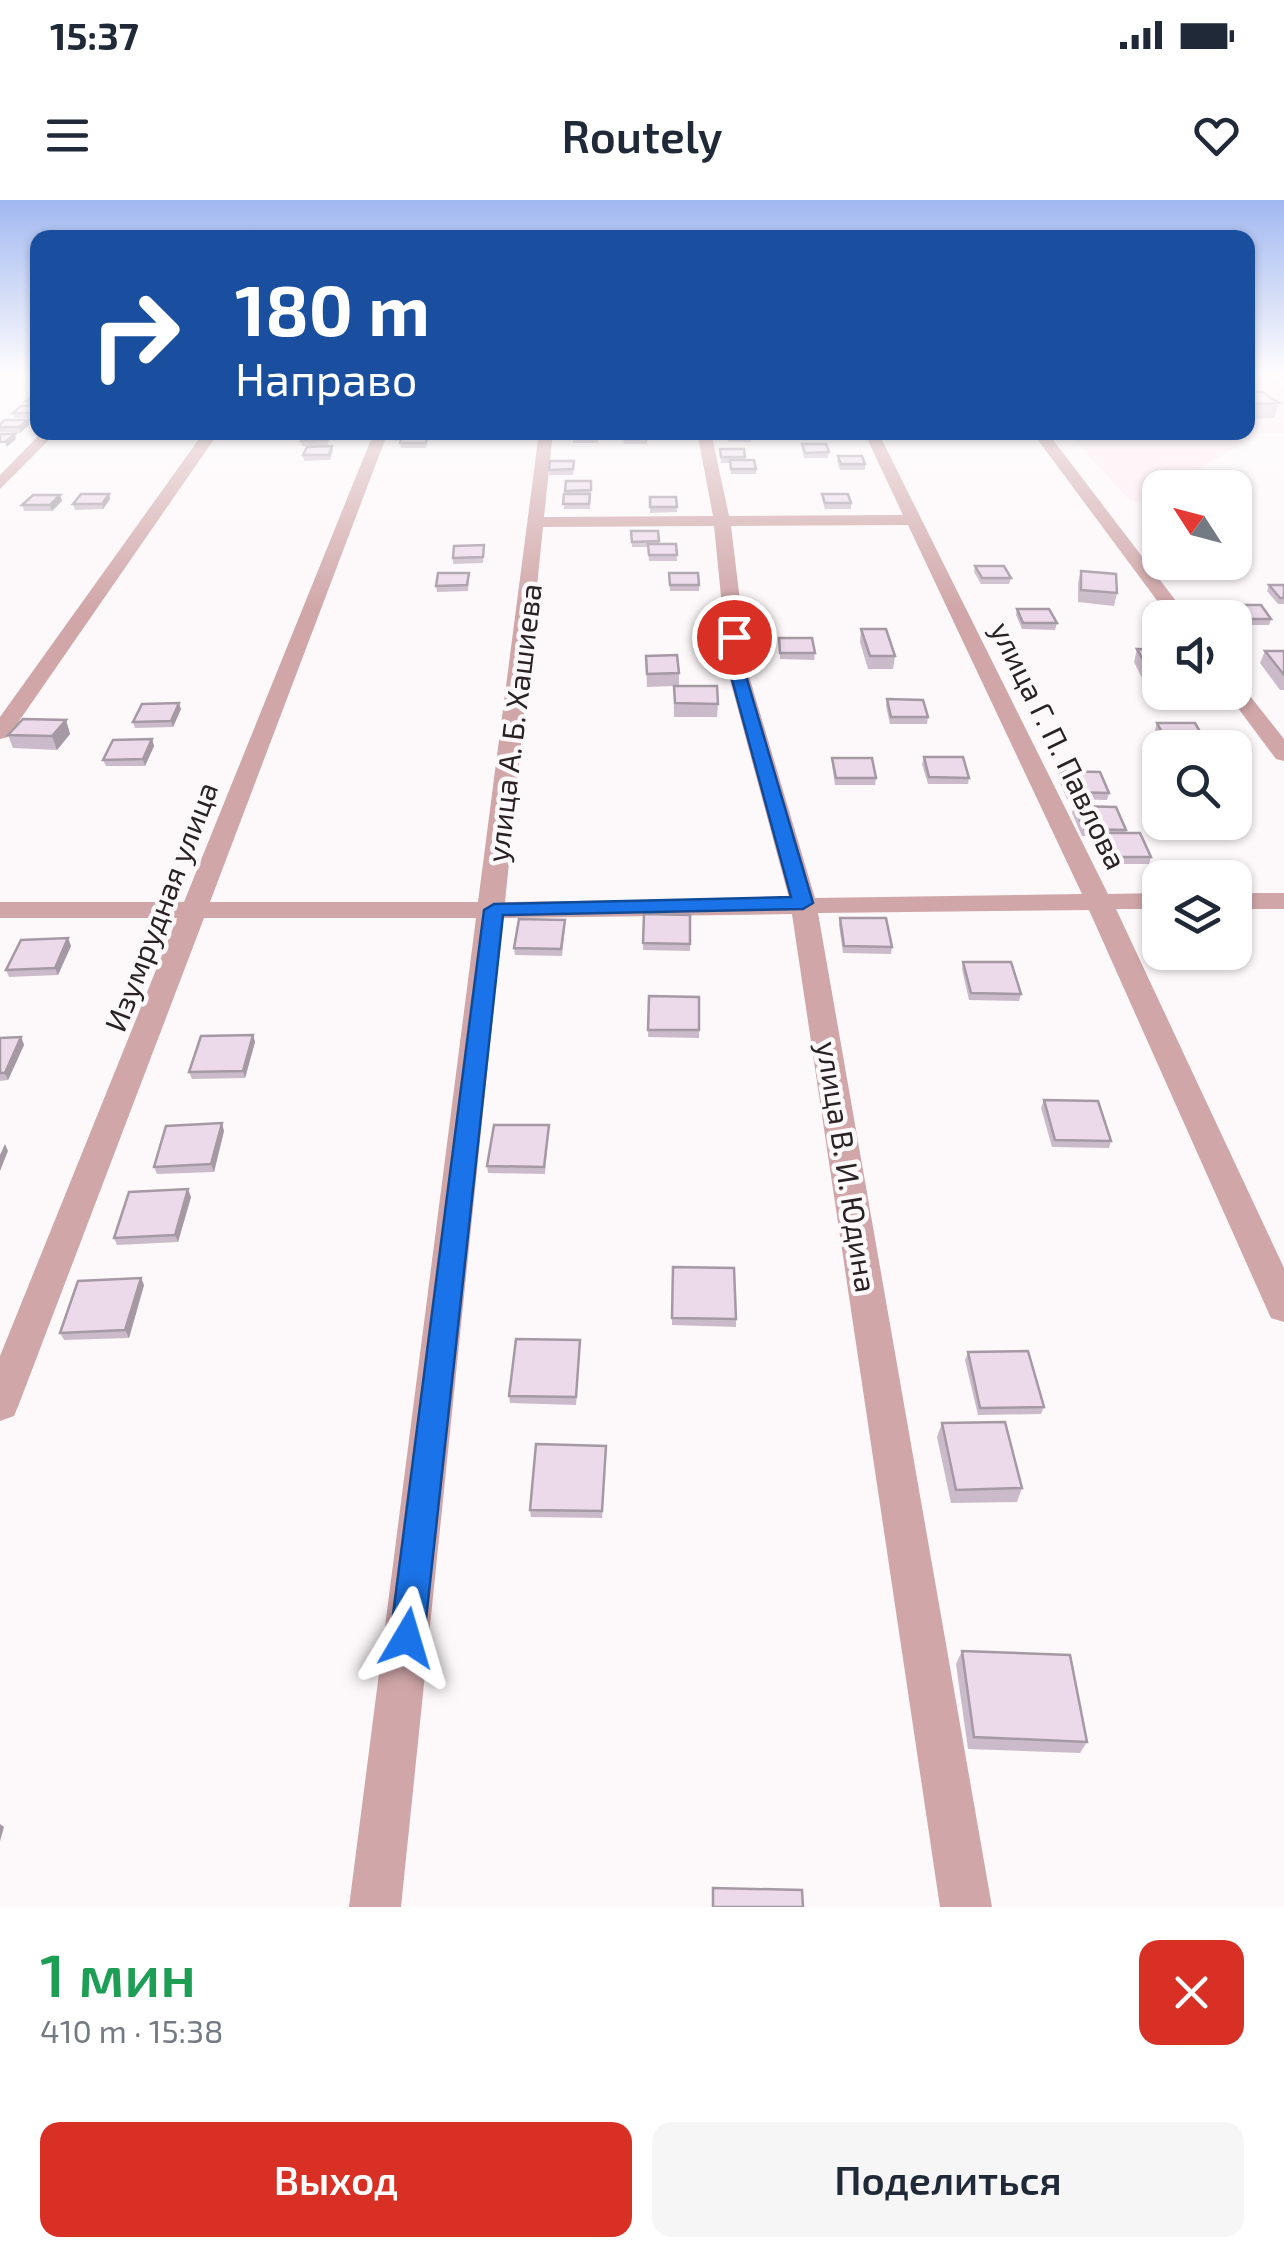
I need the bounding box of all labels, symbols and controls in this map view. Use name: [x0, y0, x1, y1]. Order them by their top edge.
text: 15:37: [50, 12, 139, 58]
icon: menu: [40, 108, 95, 163]
text: Routely: [561, 108, 723, 162]
icon: heart: [1189, 108, 1244, 163]
text: 180 m: [235, 266, 430, 350]
icon: right: [70, 270, 200, 400]
text: Направо: [235, 351, 417, 405]
north arrow: [1142, 470, 1252, 580]
map controls: [1142, 470, 1252, 970]
street label: улица А. Б. Хашиева: [478, 581, 549, 864]
pin: [692, 595, 777, 680]
button: sound: [1142, 600, 1252, 710]
icon: arrive: [707, 610, 762, 665]
street label: улица Г. П. Павлова: [983, 615, 1135, 875]
button: search: [1142, 730, 1252, 840]
street label: Изумрудная улица: [96, 776, 225, 1036]
button: layers: [1142, 860, 1252, 970]
street label: улица В. И. Юдина: [809, 1039, 886, 1295]
position arrow: [355, 1586, 459, 1690]
text: 1 мин: [40, 1937, 196, 2009]
button: close: [1139, 1940, 1244, 2045]
text: 410 m · 15:38: [40, 2011, 223, 2049]
button: Выход: [40, 2122, 632, 2237]
button: Поделиться: [652, 2122, 1244, 2237]

